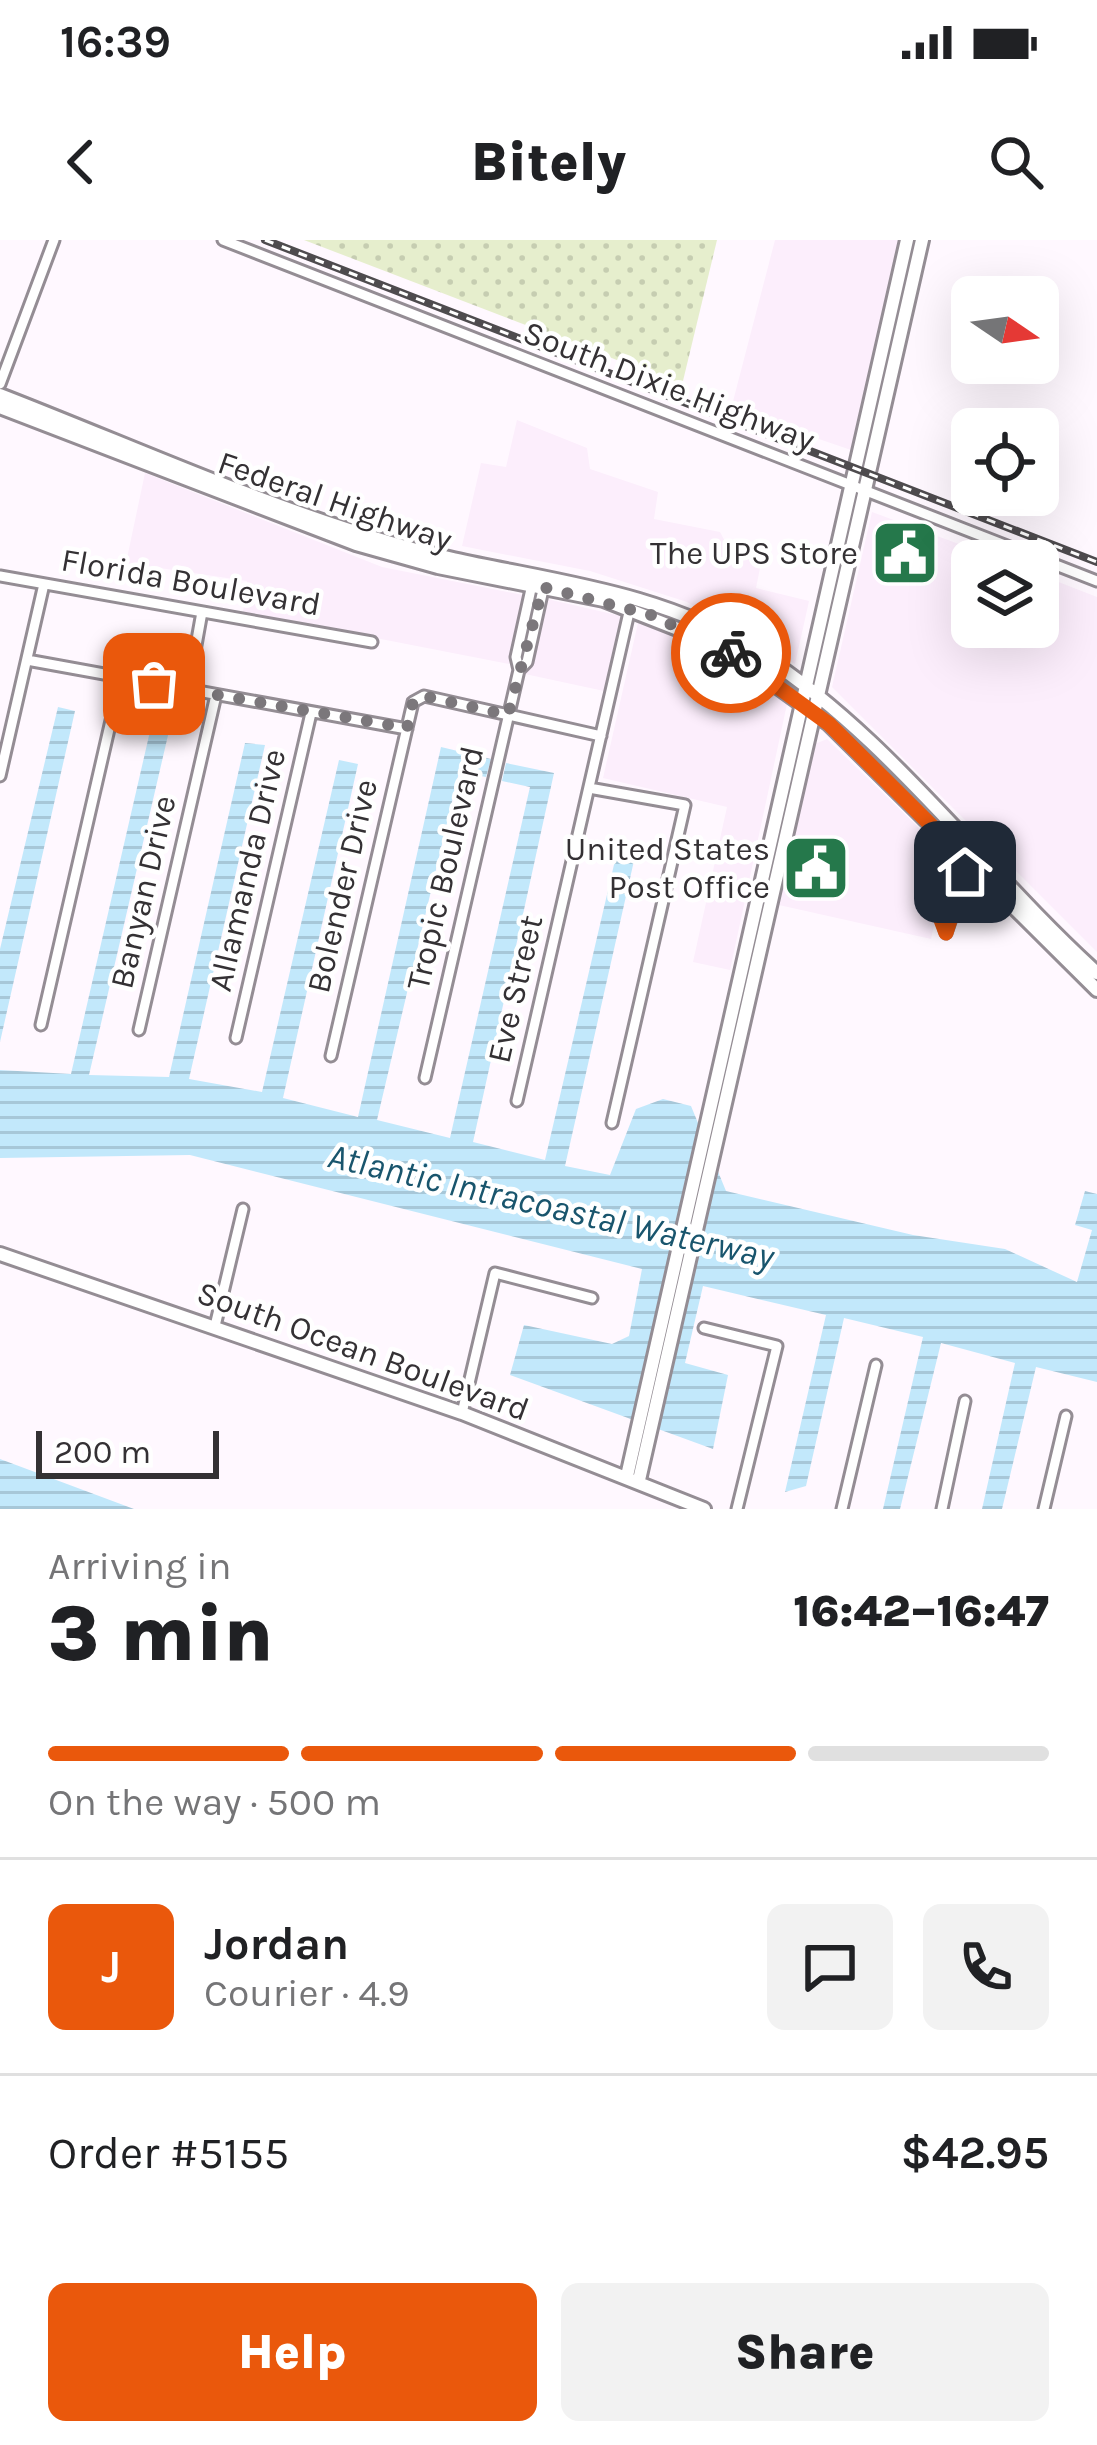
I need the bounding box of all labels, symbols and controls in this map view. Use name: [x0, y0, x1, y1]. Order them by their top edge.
text: 16:39: [60, 16, 171, 68]
icon: back: [48, 129, 114, 195]
icon: search: [983, 129, 1049, 195]
text: Bitely: [471, 130, 626, 194]
north arrow: [951, 276, 1059, 384]
map controls: [951, 276, 1059, 648]
street label: South Dixie Highway: [518, 313, 820, 459]
button: locate: [951, 408, 1059, 516]
street label: Federal Highway: [213, 443, 457, 559]
public building icon: The UPS Store: [870, 518, 940, 588]
place label: The UPS Store: [650, 534, 858, 572]
street label: Florida Boulevard: [58, 540, 324, 624]
button: layers: [951, 540, 1059, 648]
courier: [671, 593, 791, 713]
icon: bike: [698, 620, 764, 686]
pin: [103, 633, 205, 735]
icon: bag: [121, 651, 187, 717]
street label: Tropic Boulevard: [398, 742, 492, 994]
street label: Allamanda Drive: [201, 745, 293, 995]
street label: Bolender Drive: [299, 776, 385, 996]
street label: Banyan Drive: [102, 792, 184, 992]
pin: [914, 821, 1016, 923]
place label: United States Post Office: [565, 830, 770, 906]
public building icon: United States Post Office: [781, 833, 851, 903]
icon: home: [932, 839, 998, 905]
street label: Eve Street: [480, 911, 550, 1067]
water label: Atlantic Intracoastal Waterway: [324, 1134, 779, 1278]
street label: South Ocean Boulevard: [192, 1273, 534, 1429]
scale bar: [36, 1425, 219, 1478]
text: 200 m: [54, 1433, 151, 1471]
text: Arriving in: [48, 1543, 231, 1589]
text: 16:42–16:47: [793, 1585, 1049, 1637]
text: 3 min: [48, 1588, 273, 1680]
text: On the way · 500 m: [48, 1779, 381, 1825]
button: chat: [767, 1904, 893, 2030]
button: phone: [923, 1904, 1049, 2030]
text: Jordan: [204, 1918, 349, 1970]
text: J: [101, 1941, 121, 1993]
text: Courier · 4.9: [204, 1970, 410, 2016]
text: Order #5155: [48, 2127, 289, 2179]
text: $42.95: [901, 2127, 1049, 2179]
button: Help: [48, 2283, 537, 2421]
button: Share: [561, 2283, 1049, 2421]

